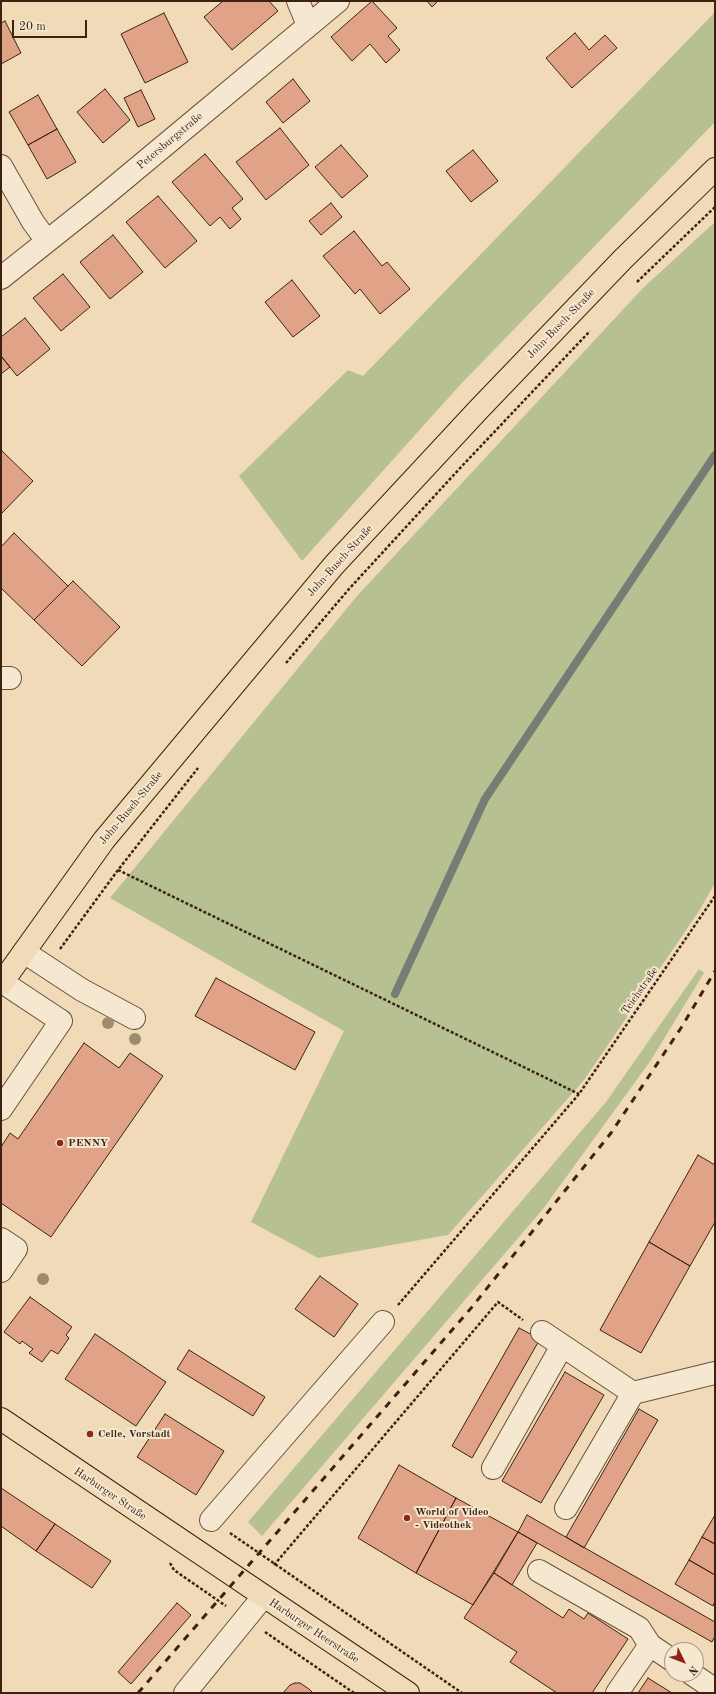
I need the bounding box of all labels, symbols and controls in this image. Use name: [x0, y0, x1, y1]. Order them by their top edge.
scale bar: [14, 12, 89, 38]
text: 20 m: [19, 21, 46, 33]
street label: Petersburgstraße: [135, 110, 205, 172]
street label: John-Busch-Straße: [524, 286, 598, 362]
street label: John-Busch-Straße: [304, 522, 376, 600]
street label: John-Busch-Straße: [96, 769, 166, 847]
street label: Teichstraße: [619, 965, 661, 1017]
place label: PENNY: [68, 1136, 108, 1150]
marker: PENNY: [55, 1138, 65, 1148]
place label: Celle, Vorstadt: [98, 1427, 171, 1441]
marker: Celle, Vorstadt: [85, 1429, 95, 1439]
street label: Harburger Straße: [71, 1465, 149, 1523]
place label: World of Video - Videothek: [415, 1505, 489, 1531]
marker: World of Video - Videothek: [402, 1513, 412, 1523]
street label: Harburger Heerstraße: [266, 1596, 362, 1666]
north arrow: [664, 1642, 704, 1682]
text: N: [686, 1663, 699, 1677]

